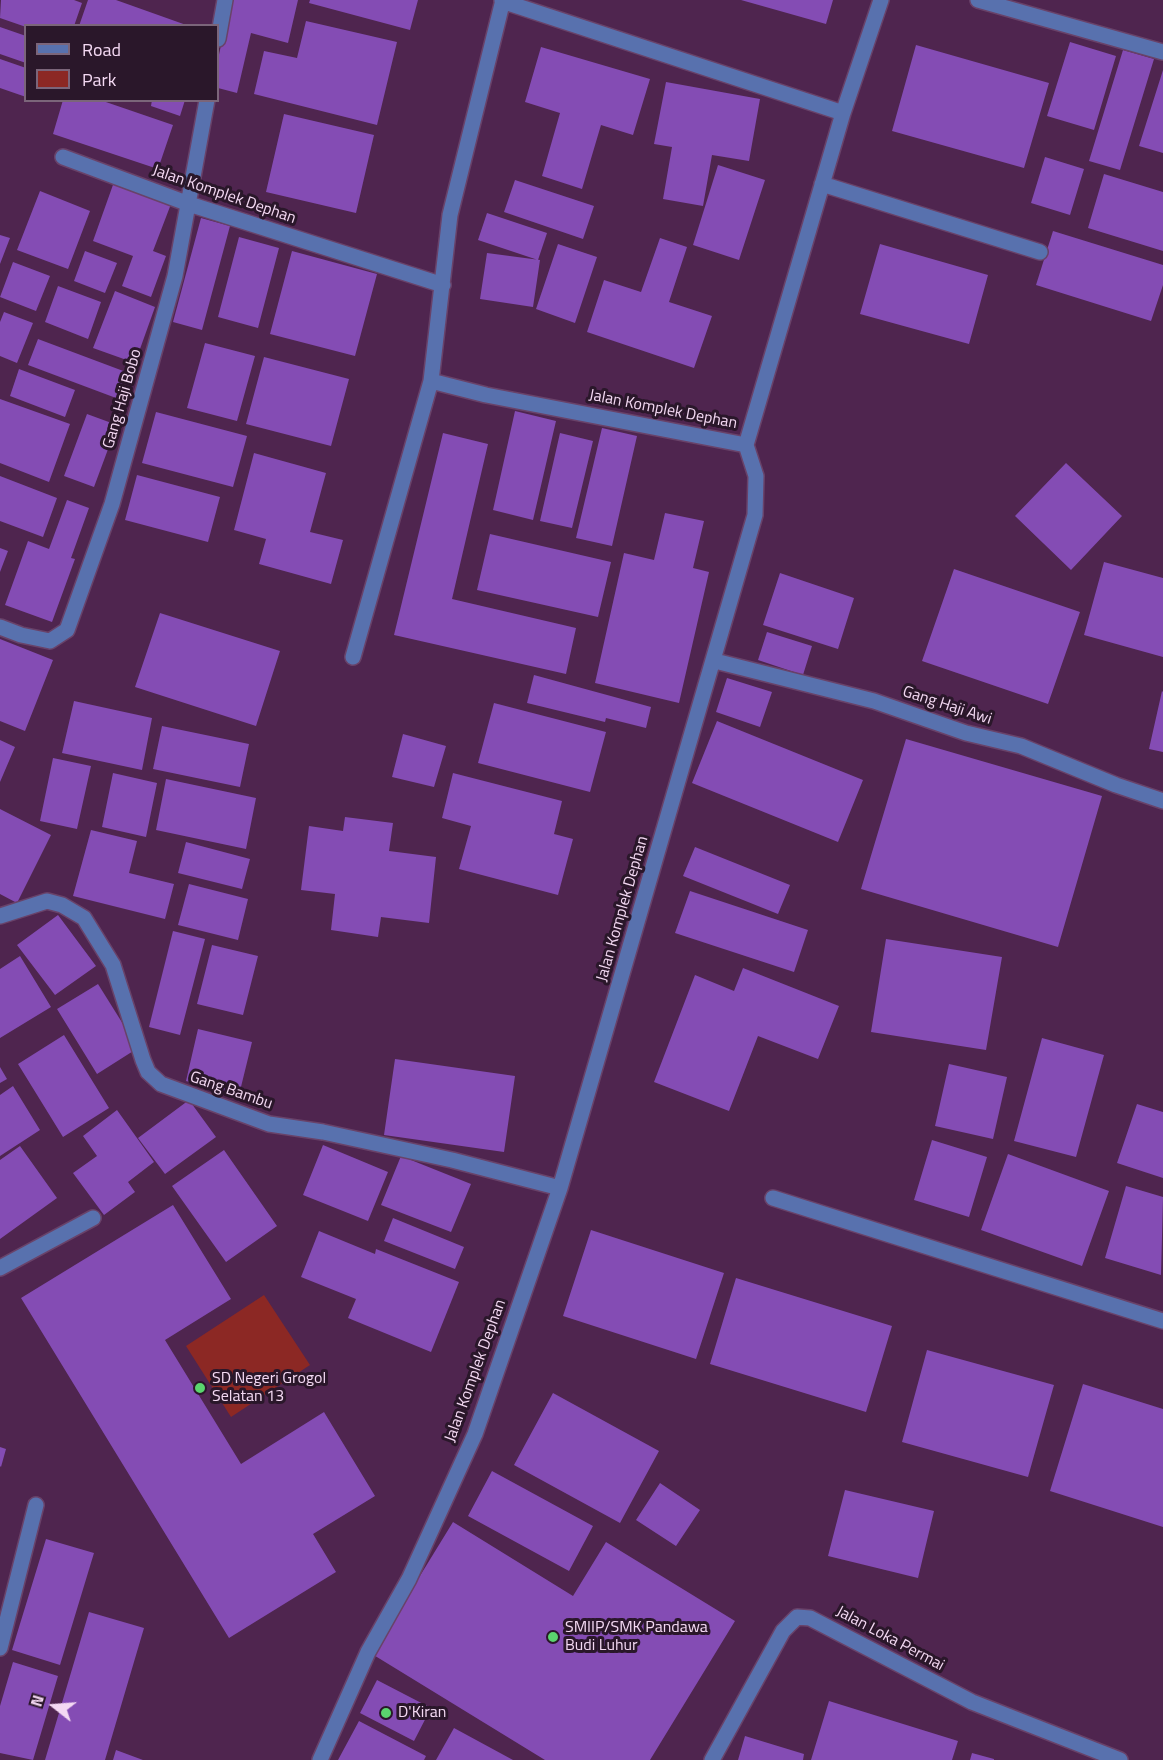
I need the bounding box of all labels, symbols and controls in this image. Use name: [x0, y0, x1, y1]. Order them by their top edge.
legend: [24, 24, 219, 102]
text: Road: [82, 36, 121, 63]
text: Park: [82, 66, 116, 93]
street label: Jalan Komplek Dephan: [150, 161, 298, 229]
street label: Gang Haji Bobo: [100, 347, 146, 451]
street label: Jalan Komplek Dephan: [587, 386, 739, 434]
street label: Gang Haji Awi: [900, 683, 994, 729]
street label: Jalan Komplek Dephan: [593, 834, 653, 984]
street label: Gang Bambu: [187, 1068, 275, 1114]
street label: Jalan Komplek Dephan: [441, 1297, 511, 1445]
place label: SD Negeri Grogol Selatan 13: [212, 1369, 326, 1407]
marker: SD Negeri Grogol Selatan 13: [193, 1381, 207, 1395]
street label: Jalan Loka Permai: [833, 1602, 947, 1676]
place label: SMIIP/SMK Pandawa Budi Luhur: [565, 1618, 708, 1656]
marker: SMIIP/SMK Pandawa Budi Luhur: [546, 1630, 560, 1644]
north arrow: [24, 1676, 84, 1736]
text: N: [24, 1692, 50, 1710]
place label: D'Kiran: [398, 1703, 446, 1723]
marker: D'Kiran: [379, 1706, 393, 1720]

